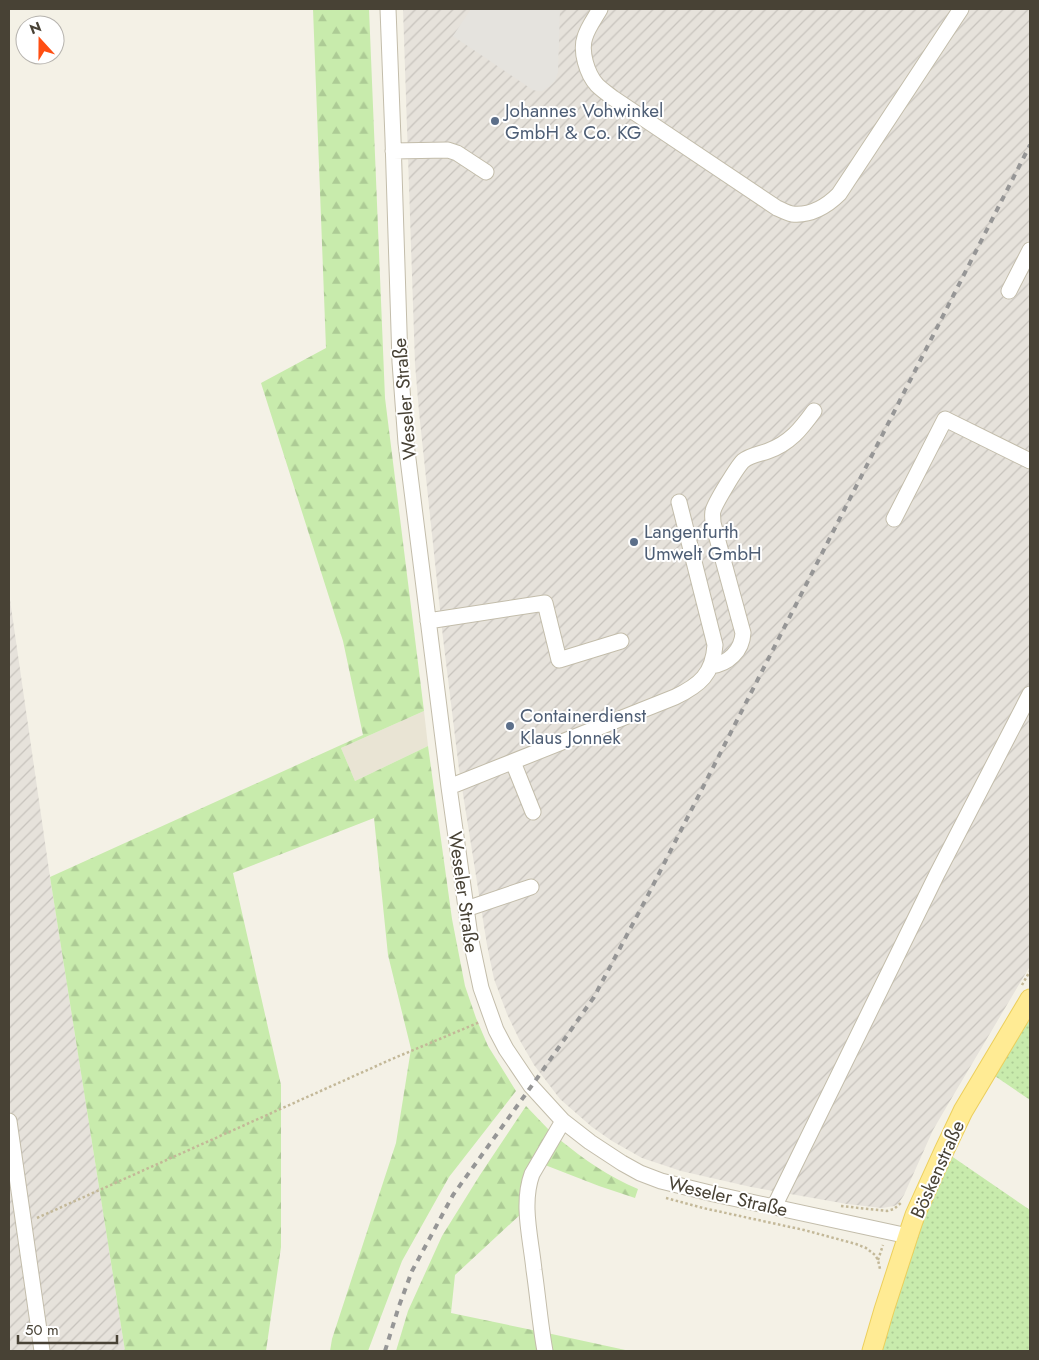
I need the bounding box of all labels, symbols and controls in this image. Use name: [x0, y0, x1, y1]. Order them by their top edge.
north arrow: [15, 15, 65, 65]
text: N: [27, 17, 44, 39]
place label: Johannes Vohwinkel GmbH & Co. KG: [502, 97, 663, 146]
marker: Johannes Vohwinkel GmbH & Co. KG: [489, 115, 501, 127]
street label: Weseler Straße: [386, 337, 423, 461]
place label: Langenfurth Umwelt GmbH: [644, 518, 762, 567]
marker: Langenfurth Umwelt GmbH: [628, 536, 640, 548]
place label: Containerdienst Klaus Jonnek: [520, 702, 646, 751]
marker: Containerdienst Klaus Jonnek: [504, 720, 516, 732]
street label: Weseler Straße: [442, 830, 485, 955]
street label: Böskenstraße: [904, 1116, 971, 1223]
street label: Weseler Straße: [665, 1170, 791, 1223]
scale bar: [18, 1312, 116, 1344]
text: 50 m: [25, 1319, 59, 1341]

